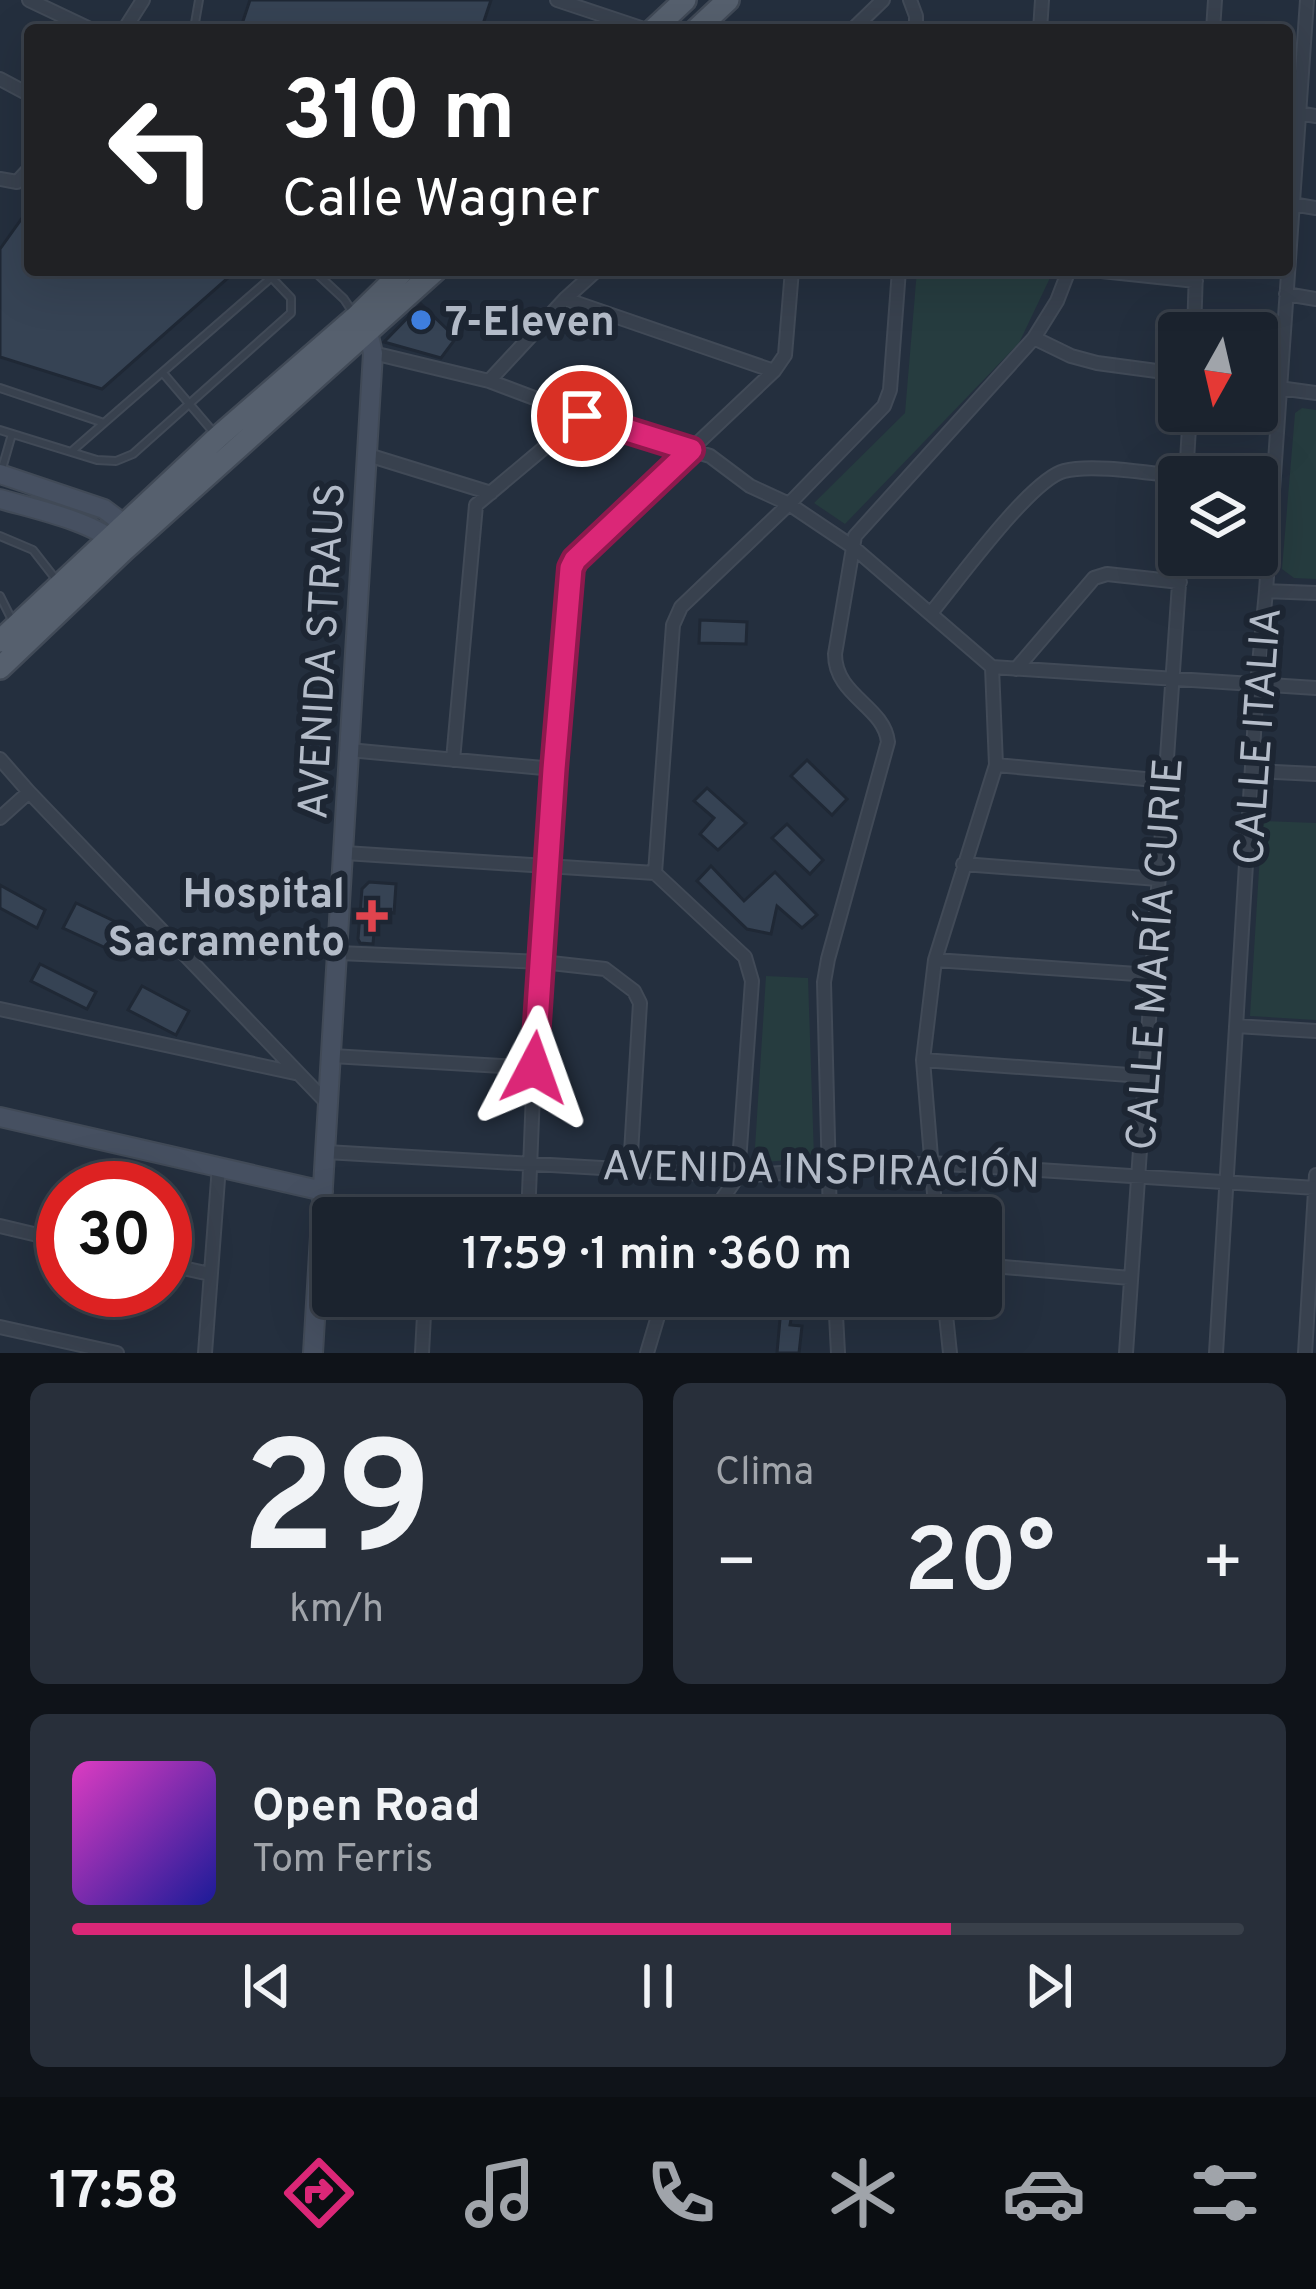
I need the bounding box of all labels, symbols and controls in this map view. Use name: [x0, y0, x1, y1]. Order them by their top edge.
text: 310 m: [282, 63, 516, 169]
icon: left: [84, 72, 240, 228]
text: Calle Wagner: [282, 167, 600, 236]
place label: 7-Eleven: [445, 298, 615, 351]
marker: 7-Eleven: [408, 307, 434, 333]
north arrow: [1158, 312, 1278, 432]
map controls: [1158, 312, 1278, 576]
pin: [531, 365, 633, 467]
icon: arrive: [549, 383, 615, 449]
button: layers: [1158, 456, 1278, 576]
street label: AVENIDA STRAUS: [289, 481, 360, 821]
street label: CALLE ITALIA: [1225, 606, 1296, 867]
street label: CALLE MARÍA CURIE: [1115, 756, 1198, 1152]
place label: Hospital Sacramento: [108, 870, 345, 971]
marker: Hospital Sacramento: [356, 900, 388, 932]
position arrow: [471, 1005, 597, 1131]
street label: AVENIDA INSPIRACIÓN: [601, 1140, 1040, 1203]
speed limit sign: 30: [36, 1161, 192, 1317]
text: 17:59 · 1 min · 360 m: [462, 1228, 852, 1285]
text: 29: [241, 1410, 432, 1608]
text: Clima: [715, 1450, 814, 1499]
text: 20°: [904, 1510, 1055, 1623]
text: −: [715, 1525, 758, 1608]
text: +: [1201, 1525, 1244, 1608]
text: km/h: [289, 1587, 384, 1636]
text: Open Road: [252, 1780, 480, 1837]
text: Tom Ferris: [252, 1837, 433, 1886]
icon: previous: [234, 1953, 300, 2019]
icon: pause: [625, 1953, 691, 2019]
icon: next: [1016, 1953, 1082, 2019]
icon: directions: [277, 2151, 361, 2235]
icon: music: [458, 2151, 542, 2235]
icon: phone: [639, 2151, 723, 2235]
icon: climate: [821, 2151, 905, 2235]
icon: car: [1002, 2151, 1086, 2235]
icon: filters: [1183, 2151, 1267, 2235]
text: 17:58: [49, 2159, 179, 2228]

